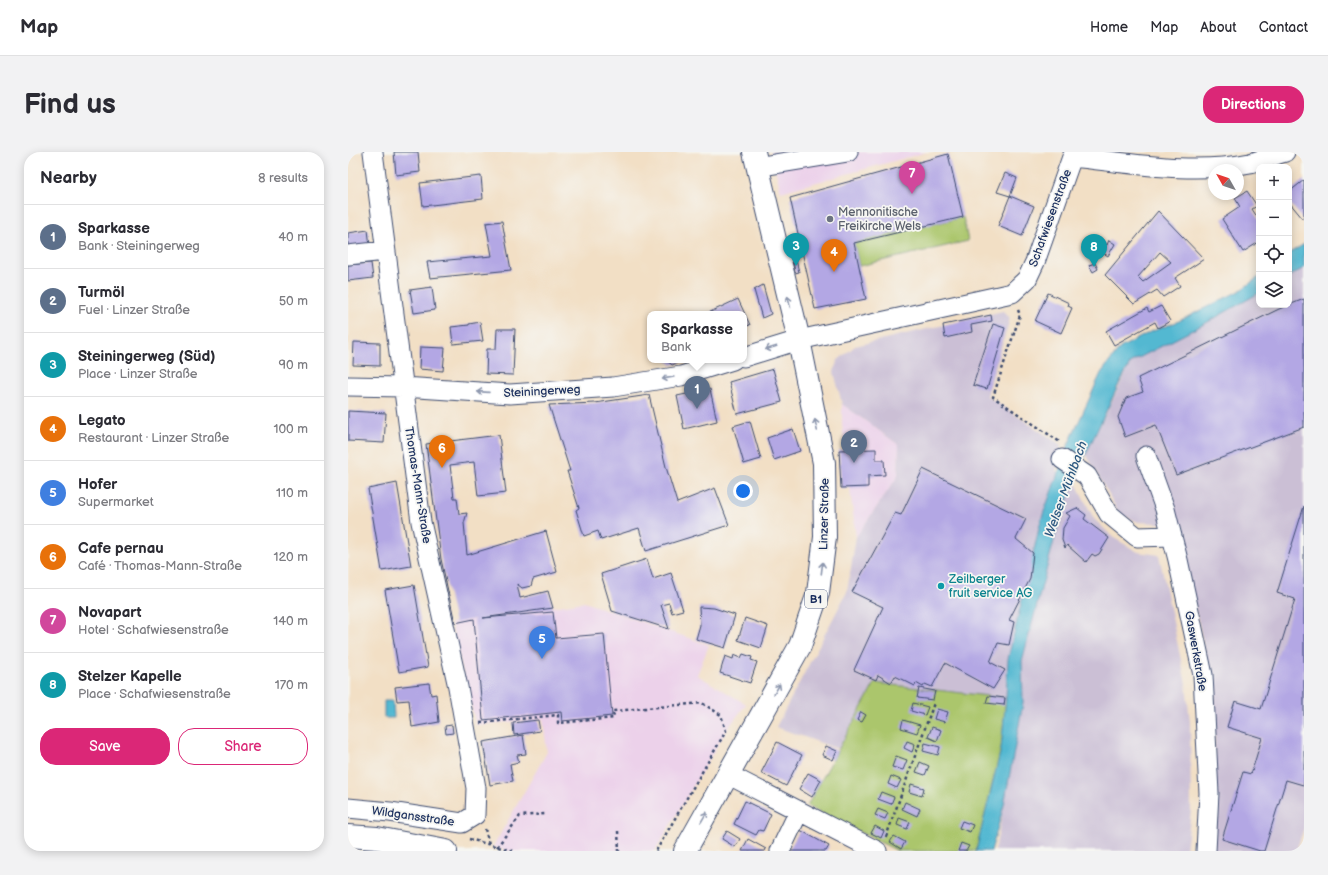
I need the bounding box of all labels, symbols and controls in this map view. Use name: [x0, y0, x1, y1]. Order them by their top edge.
text: Map: [20, 16, 58, 39]
text: Home: [1090, 19, 1128, 36]
text: Map: [1150, 19, 1178, 36]
text: About: [1200, 19, 1237, 36]
text: Contact: [1259, 19, 1308, 36]
button: Directions: [1203, 86, 1304, 123]
text: Find us: [24, 88, 116, 121]
pin: 7: [899, 161, 925, 194]
north arrow: [1208, 164, 1244, 200]
map controls: [1256, 164, 1292, 308]
button: +: [1256, 164, 1292, 200]
street label: Schafwiesenstraße: [1026, 167, 1075, 269]
text: Nearby: [40, 168, 97, 188]
text: 8 results: [258, 170, 308, 186]
button: −: [1256, 200, 1292, 236]
place label: Mennonitische Freikirche Wels: [838, 205, 921, 234]
marker: Mennonitische Freikirche Wels: [825, 214, 835, 224]
text: Sparkasse: [78, 219, 150, 238]
text: 1: [50, 229, 56, 245]
text: 40 m: [278, 229, 308, 245]
pin: 3: [783, 233, 809, 266]
pin: 8: [1081, 234, 1107, 267]
button: locate: [1256, 236, 1292, 272]
text: Bank · Steiningerweg: [78, 238, 200, 254]
pin: 4: [821, 239, 847, 272]
button: layers: [1256, 272, 1292, 308]
text: Turmöl: [78, 283, 125, 302]
text: 2: [49, 293, 57, 309]
text: 50 m: [279, 293, 308, 309]
one-way arrow: [785, 296, 793, 309]
text: Fuel · Linzer Straße: [78, 302, 190, 318]
popup: [647, 311, 747, 363]
text: Sparkasse: [661, 320, 733, 339]
text: Bank: [661, 339, 691, 355]
one-way arrow: [765, 345, 778, 352]
text: Steiningerweg (Süd): [78, 347, 215, 366]
text: 3: [49, 357, 57, 373]
text: 90 m: [279, 357, 308, 373]
text: Place · Linzer Straße: [78, 366, 198, 382]
one-way arrow: [662, 374, 675, 382]
pin: 1: [684, 376, 710, 409]
street label: Steiningerweg: [503, 382, 581, 401]
one-way arrow: [477, 388, 490, 395]
text: Legato: [78, 411, 125, 430]
one-way arrow: [812, 419, 820, 432]
text: 4: [49, 421, 57, 437]
text: 100 m: [273, 421, 308, 437]
street label: Thomas-Mann-Straße: [401, 426, 434, 545]
text: Restaurant · Linzer Straße: [78, 430, 229, 446]
pin: 2: [841, 430, 867, 463]
pin: 6: [429, 435, 455, 468]
water label: Welser Mühlbach: [1041, 439, 1091, 540]
text: Hofer: [78, 475, 117, 494]
street label: Linzer Straße: [816, 478, 833, 550]
your location: [733, 481, 753, 501]
text: 5: [49, 485, 57, 501]
text: 110 m: [276, 485, 308, 501]
text: Supermarket: [78, 494, 154, 510]
text: Cafe pernau: [78, 539, 164, 558]
text: 6: [49, 549, 57, 565]
text: 120 m: [273, 549, 308, 565]
text: Café · Thomas-Mann-Straße: [78, 558, 242, 574]
one-way arrow: [818, 562, 825, 575]
place label: Zeilberger fruit service AG: [948, 572, 1032, 601]
marker: Zeilberger fruit service AG: [936, 581, 946, 591]
road number: B1: [805, 590, 827, 608]
text: Novapart: [78, 603, 141, 622]
street label: Gaswerkstraße: [1181, 610, 1210, 692]
text: 7: [49, 613, 57, 629]
text: 140 m: [273, 613, 308, 629]
text: Hotel · Schafwiesenstraße: [78, 622, 229, 638]
pin: 5: [529, 626, 555, 659]
text: Stelzer Kapelle: [78, 667, 182, 686]
text: 8: [49, 677, 57, 693]
text: 170 m: [275, 677, 308, 693]
one-way arrow: [773, 683, 781, 695]
text: Place · Schafwiesenstraße: [78, 686, 231, 702]
button: Save: [40, 728, 170, 765]
button: Share: [178, 728, 308, 765]
street label: Wildgansstraße: [371, 803, 455, 830]
one-way arrow: [701, 811, 709, 823]

